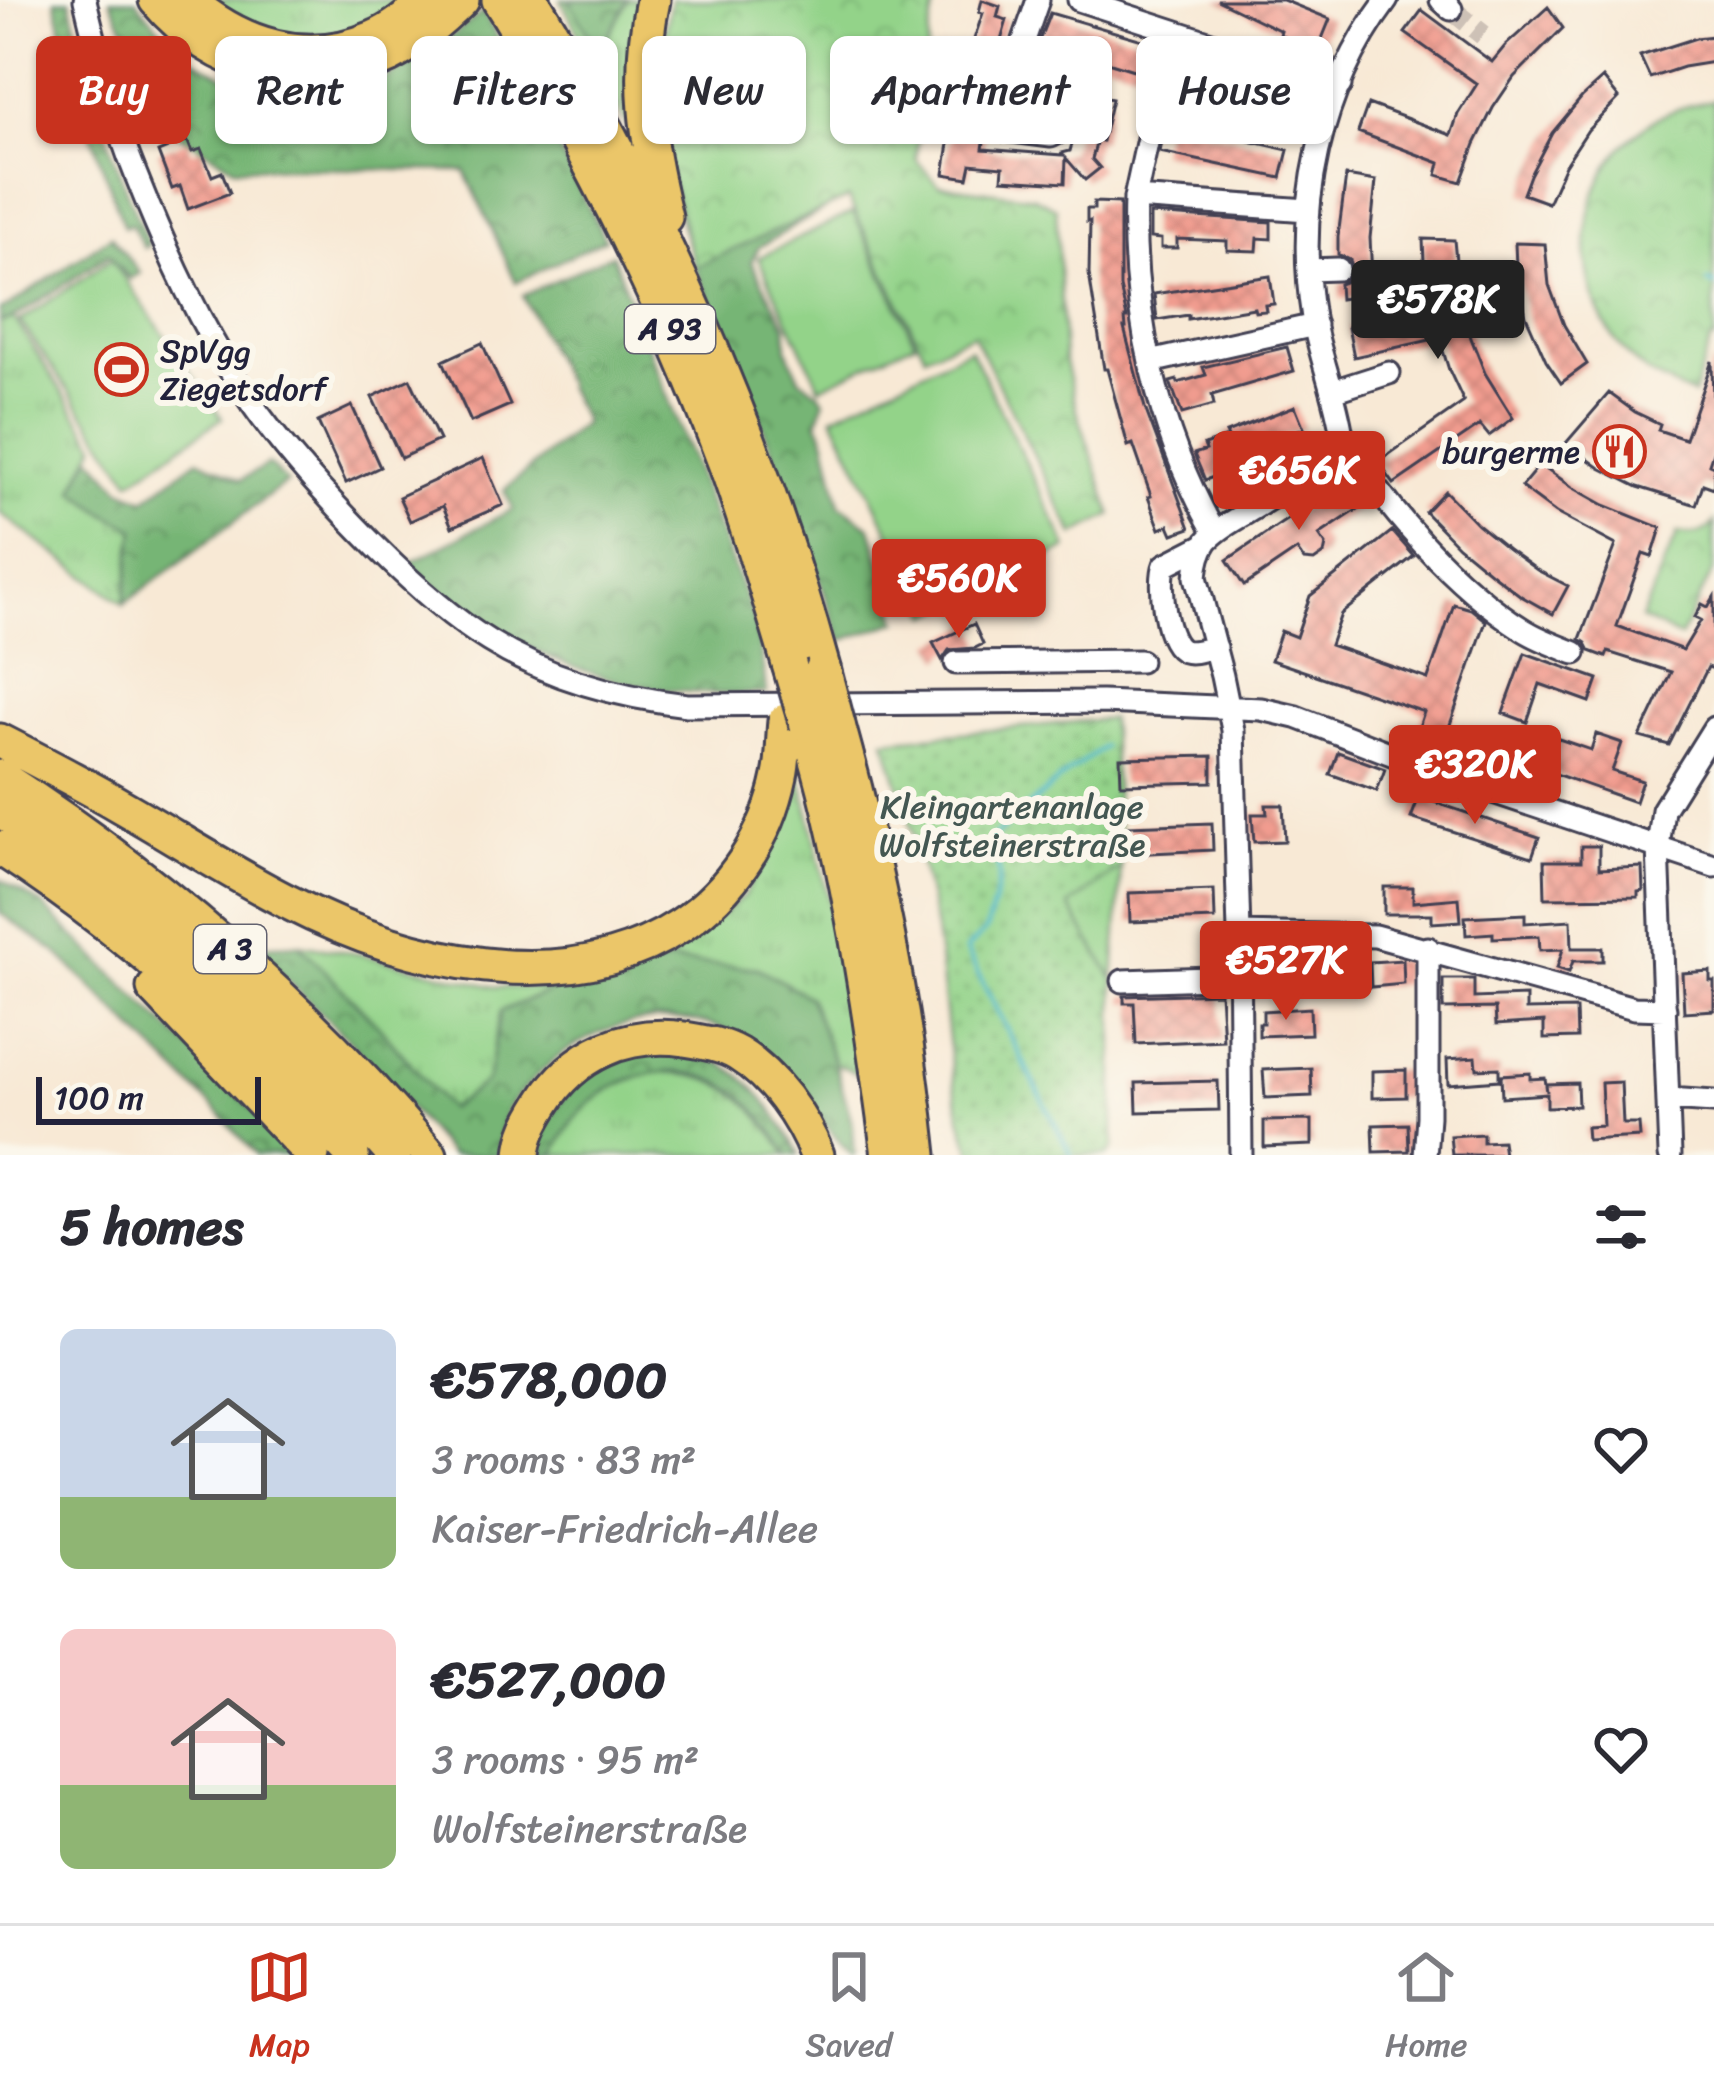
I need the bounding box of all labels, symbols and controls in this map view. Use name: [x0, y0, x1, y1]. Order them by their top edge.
chip: Buy: [36, 36, 191, 144]
chip: Rent: [215, 36, 387, 144]
chip: Filters: [411, 36, 618, 144]
chip: New: [642, 36, 806, 144]
chip: Apartment: [830, 36, 1112, 144]
chip: House: [1136, 36, 1333, 144]
pin: €578K: [1354, 260, 1522, 362]
text: €578K: [1378, 264, 1498, 333]
road number: A 93: [625, 305, 715, 353]
place label: SpVgg Ziegetsdorf: [160, 322, 329, 418]
sports icon: SpVgg Ziegetsdorf: [93, 342, 149, 398]
place label: burgerme: [1442, 423, 1580, 481]
restaurant icon: burgerme: [1591, 424, 1647, 480]
pin: €656K: [1215, 431, 1383, 533]
text: €656K: [1240, 435, 1358, 504]
pin: €560K: [875, 539, 1043, 641]
text: €560K: [899, 543, 1019, 612]
pin: €320K: [1391, 725, 1559, 827]
text: €320K: [1416, 729, 1534, 798]
park label: Kleingartenanlage Wolfsteinerstraße: [879, 778, 1145, 874]
pin: €527K: [1202, 921, 1370, 1023]
road number: A 3: [194, 925, 266, 973]
text: €527K: [1227, 925, 1345, 994]
text: 100 m: [54, 1069, 144, 1127]
scale bar: [36, 1071, 261, 1124]
text: 5 homes: [60, 1182, 243, 1272]
icon: filters: [1588, 1194, 1654, 1260]
text: €578,000: [432, 1335, 667, 1425]
icon: home: [156, 1377, 300, 1521]
icon: heart: [1588, 1416, 1654, 1482]
text: 3 rooms · 83 m²: [432, 1425, 696, 1494]
text: Kaiser-Friedrich-Allee: [432, 1494, 818, 1563]
text: €527,000: [432, 1635, 666, 1725]
icon: home: [156, 1677, 300, 1821]
icon: heart: [1588, 1716, 1654, 1782]
text: 3 rooms · 95 m²: [432, 1725, 699, 1794]
text: Wolfsteinerstraße: [432, 1794, 747, 1863]
tab: Map: [246, 1944, 312, 2074]
tab: Saved: [805, 1944, 892, 2074]
tab: Home: [1385, 1944, 1468, 2074]

